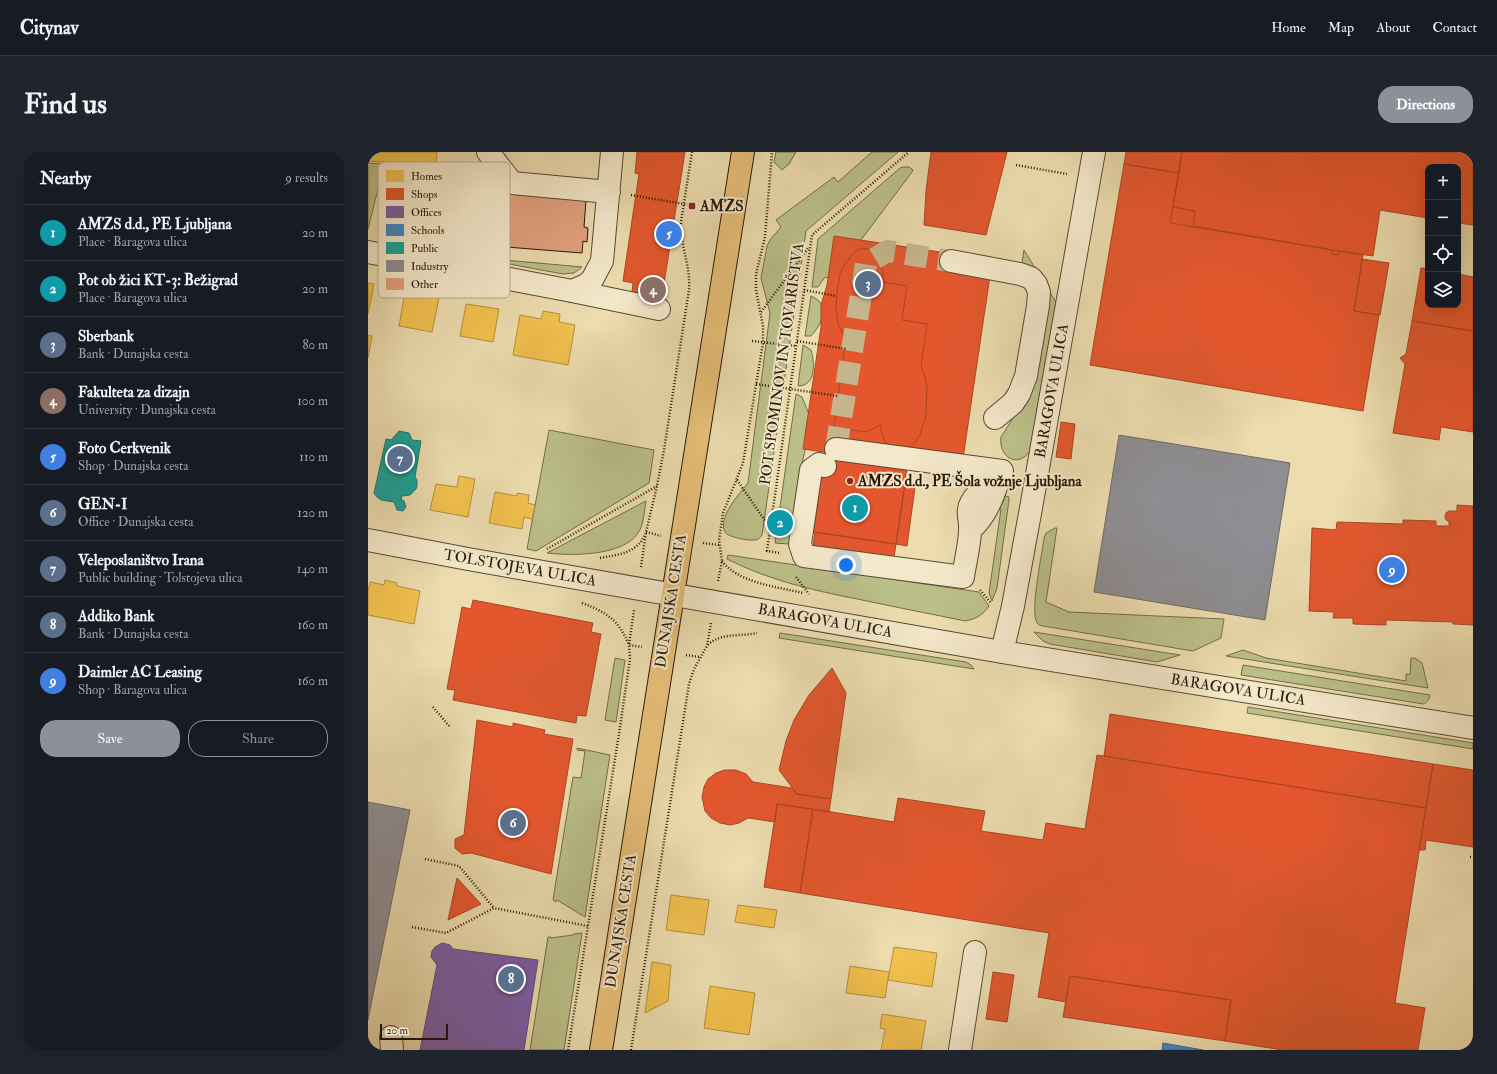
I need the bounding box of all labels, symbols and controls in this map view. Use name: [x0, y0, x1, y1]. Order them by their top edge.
text: Citynav: [20, 16, 79, 40]
text: Home: [1271, 19, 1306, 36]
text: Map: [1328, 19, 1354, 36]
text: About: [1376, 19, 1410, 36]
text: Contact: [1432, 19, 1477, 36]
button: Directions: [1378, 86, 1473, 123]
text: Find us: [24, 87, 107, 122]
legend: [378, 162, 510, 298]
map controls: [1425, 164, 1461, 308]
button: +: [1425, 164, 1461, 200]
text: Nearby: [40, 168, 91, 189]
text: 9 results: [285, 170, 328, 186]
text: Homes: [411, 170, 442, 183]
text: Shops: [411, 188, 438, 202]
place label: AMZS: [699, 197, 744, 216]
button: −: [1425, 200, 1461, 236]
marker: AMZS: [687, 201, 697, 211]
text: Offices: [411, 206, 442, 219]
text: AMZS d.d., PE Ljubljana: [78, 215, 232, 234]
pin: 5: [656, 219, 682, 249]
text: Schools: [411, 224, 445, 237]
text: 1: [51, 225, 55, 241]
text: 20 m: [302, 225, 328, 241]
text: Place · Baragova ulica: [78, 234, 187, 250]
button: locate: [1425, 236, 1461, 272]
street label: POT SPOMINOV IN TOVARIŠTVA: [754, 241, 808, 486]
text: Public: [411, 242, 439, 255]
text: Industry: [411, 260, 449, 274]
pin: 3: [855, 269, 881, 299]
text: Pot ob žici KT-3: Bežigrad: [78, 271, 238, 290]
button: layers: [1425, 272, 1461, 308]
pin: 4: [640, 275, 666, 305]
text: Other: [411, 278, 439, 291]
text: 2: [50, 281, 56, 297]
text: 20 m: [302, 281, 328, 297]
text: Place · Baragova ulica: [78, 290, 187, 306]
street label: BARAGOVA ULICA: [1031, 322, 1073, 460]
text: Sberbank: [78, 327, 134, 346]
text: 3: [51, 337, 56, 353]
text: 80 m: [302, 337, 328, 353]
text: Bank · Dunajska cesta: [78, 346, 189, 362]
text: Fakulteta za dizajn: [78, 383, 190, 402]
text: 4: [49, 393, 57, 409]
text: 100 m: [297, 393, 328, 409]
text: University · Dunajska cesta: [78, 402, 216, 418]
text: Foto Cerkvenik: [78, 439, 171, 458]
pin: 7: [387, 444, 413, 474]
text: 5: [50, 449, 56, 465]
text: 110 m: [299, 449, 328, 465]
text: Shop · Dunajska cesta: [78, 458, 189, 474]
place label: AMZS d.d., PE Šola vožnje Ljubljana: [857, 470, 1082, 491]
marker: AMZS d.d., PE Šola vožnje Ljubljana: [845, 476, 855, 486]
pin: 1: [842, 493, 868, 523]
text: GEN-I: [78, 495, 127, 514]
text: 6: [50, 505, 56, 521]
text: 120 m: [297, 505, 328, 521]
pin: 2: [767, 508, 793, 538]
text: Office · Dunajska cesta: [78, 514, 193, 530]
street label: DUNAJSKA CESTA: [651, 532, 692, 669]
street label: TOLSTOJEVA ULICA: [442, 545, 598, 592]
text: Veleposlaništvo Irana: [78, 551, 204, 570]
your location: [836, 555, 856, 575]
pin: 9: [1379, 555, 1405, 585]
text: 7: [50, 561, 56, 577]
text: 140 m: [297, 561, 328, 577]
text: Public building · Tolstojeva ulica: [78, 570, 243, 586]
street label: BARAGOVA ULICA: [756, 600, 894, 642]
text: Addiko Bank: [78, 607, 155, 626]
text: 8: [50, 617, 56, 633]
text: 160 m: [297, 617, 328, 633]
text: Bank · Dunajska cesta: [78, 626, 189, 642]
text: Daimler AC Leasing: [78, 663, 202, 682]
street label: BARAGOVA ULICA: [1169, 670, 1307, 710]
text: 9: [50, 673, 56, 689]
text: 160 m: [297, 673, 328, 689]
text: Shop · Baragova ulica: [78, 682, 187, 698]
button: Save: [40, 720, 180, 757]
button: Share: [188, 720, 328, 757]
pin: 6: [500, 808, 526, 838]
street label: DUNAJSKA CESTA: [601, 852, 642, 989]
pin: 8: [498, 964, 524, 994]
scale bar: [380, 1022, 448, 1041]
text: 20 m: [386, 1024, 408, 1037]

